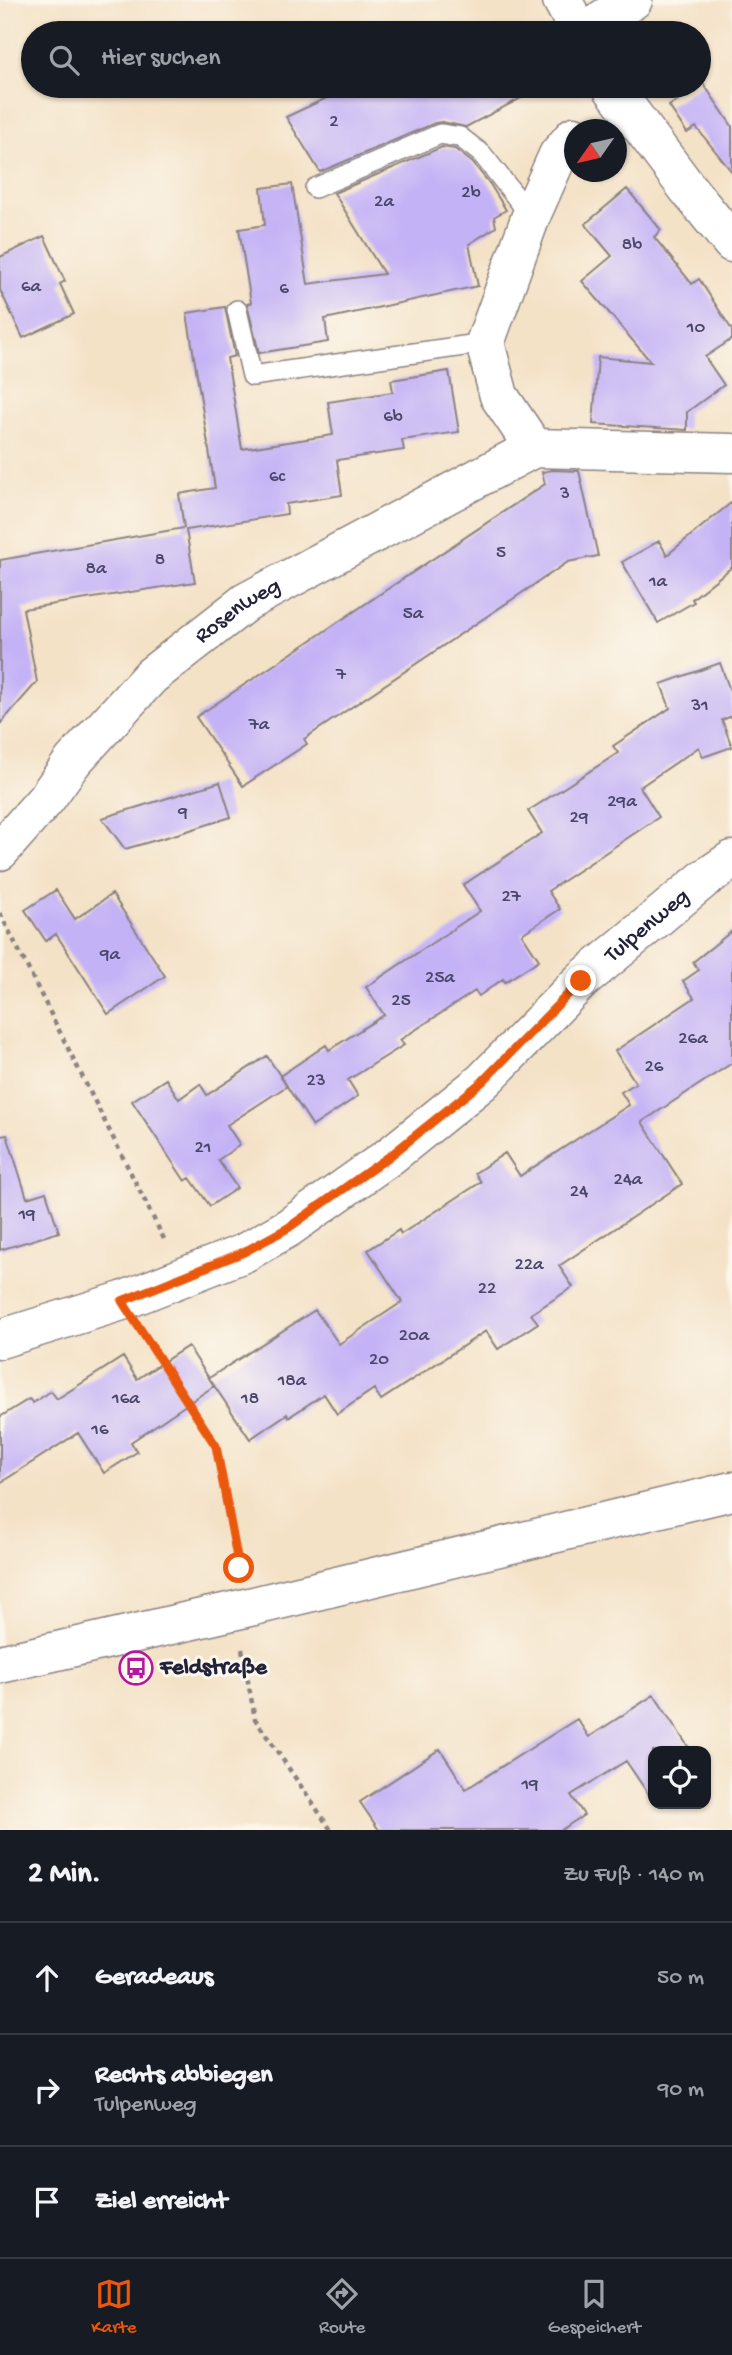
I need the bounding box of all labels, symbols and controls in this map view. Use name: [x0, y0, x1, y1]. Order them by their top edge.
search box: [21, 21, 711, 98]
icon: search: [45, 41, 83, 79]
text: Hier suchen: [101, 44, 221, 75]
house number: 2: [329, 111, 339, 134]
north arrow: [564, 119, 627, 182]
house number: 2b: [461, 182, 481, 205]
house number: 2a: [374, 191, 395, 214]
house number: 8b: [622, 234, 642, 257]
house number: 6a: [21, 276, 43, 299]
house number: 6: [279, 278, 289, 301]
house number: 10: [686, 317, 705, 340]
house number: 6b: [383, 406, 403, 429]
house number: 6c: [269, 466, 286, 489]
house number: 3: [559, 483, 570, 506]
house number: 5: [496, 542, 506, 565]
house number: 8: [155, 549, 165, 572]
house number: 8a: [86, 558, 108, 581]
house number: 1a: [648, 571, 669, 594]
street label: Rosenweg: [190, 573, 285, 650]
house number: 5a: [403, 603, 425, 626]
house number: 7: [335, 664, 347, 687]
house number: 31: [690, 695, 709, 718]
house number: 7a: [248, 714, 271, 737]
house number: 29a: [607, 791, 638, 814]
house number: 9: [177, 802, 188, 825]
house number: 29: [570, 807, 589, 830]
street label: Tulpenweg: [598, 883, 695, 970]
house number: 27: [501, 886, 522, 909]
house number: 9a: [99, 944, 121, 967]
route end: [565, 965, 596, 996]
house number: 25a: [425, 967, 456, 990]
house number: 25: [391, 990, 411, 1013]
house number: 26a: [678, 1028, 709, 1051]
house number: 26: [645, 1056, 664, 1079]
house number: 23: [306, 1070, 326, 1093]
house number: 21: [195, 1137, 212, 1160]
house number: 24a: [614, 1169, 644, 1192]
house number: 24: [570, 1181, 588, 1204]
house number: 19: [17, 1204, 36, 1227]
house number: 22a: [514, 1254, 545, 1277]
house number: 22: [478, 1278, 496, 1301]
house number: 20a: [399, 1325, 431, 1348]
house number: 20: [369, 1349, 389, 1372]
house number: 18a: [277, 1370, 308, 1393]
house number: 16a: [111, 1388, 141, 1411]
house number: 18: [240, 1388, 259, 1411]
house number: 16: [90, 1419, 109, 1442]
route start: [223, 1552, 254, 1583]
bus stop icon: Feldstraße: [117, 1649, 155, 1687]
place label: Feldstraße: [159, 1655, 268, 1682]
map controls: [648, 1746, 711, 1809]
button: locate: [648, 1746, 711, 1809]
house number: 19: [520, 1774, 539, 1797]
text: 2 Min.: [28, 1858, 101, 1893]
text: Zu Fuß · 140 m: [563, 1862, 704, 1889]
icon: ahead: [28, 1959, 66, 1997]
text: Geradeaus: [95, 1963, 213, 1994]
text: 50 m: [657, 1965, 704, 1992]
text: Rechts abbiegen: [95, 2061, 273, 2092]
icon: right: [28, 2071, 66, 2109]
text: 90 m: [658, 2077, 704, 2104]
text: Tulpenweg: [95, 2092, 197, 2119]
icon: arrive: [28, 2183, 66, 2221]
text: Ziel erreicht: [95, 2187, 227, 2218]
tab: Karte: [91, 2275, 137, 2340]
tab: Route: [319, 2275, 365, 2340]
tab: Gespeichert: [548, 2275, 641, 2340]

